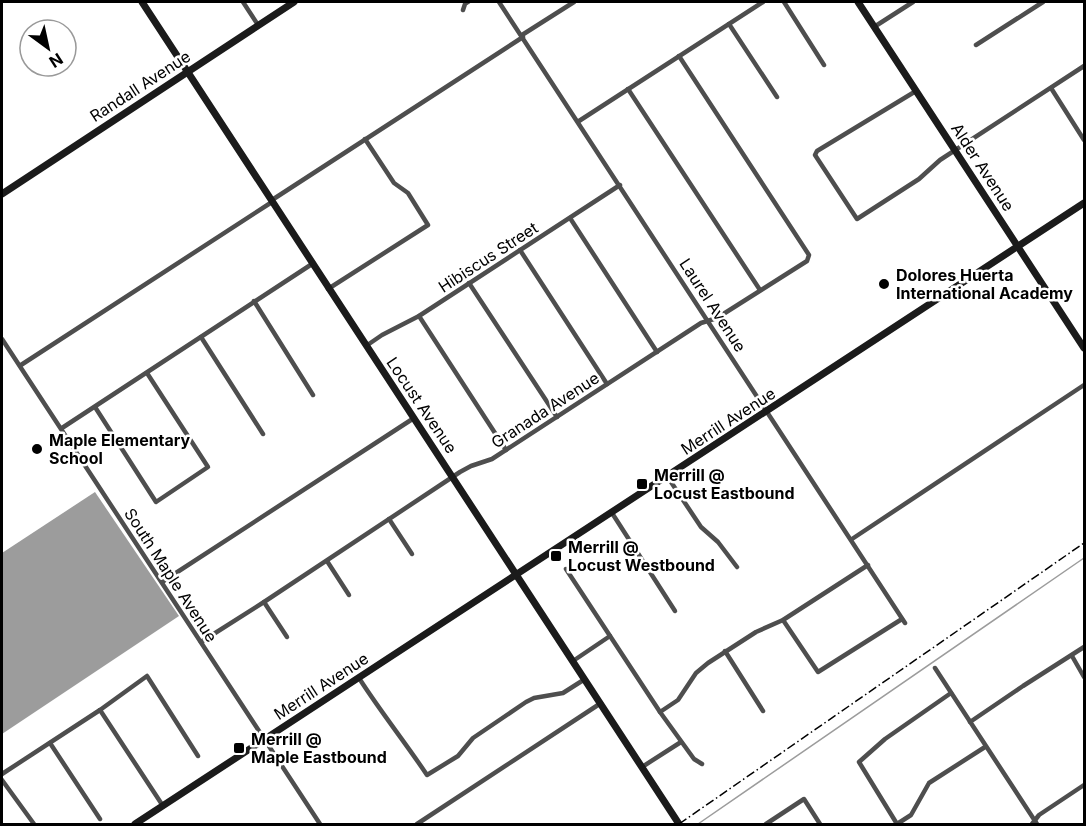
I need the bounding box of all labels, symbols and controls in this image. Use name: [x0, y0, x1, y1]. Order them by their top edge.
north arrow: [18, 18, 78, 78]
street label: Randall Avenue: [86, 46, 194, 126]
text: N: [46, 49, 67, 72]
street label: Alder Avenue: [947, 119, 1019, 215]
street label: Hibiscus Street: [435, 217, 541, 297]
street label: Laurel Avenue: [675, 255, 751, 355]
place label: Dolores Huerta International Academy: [896, 265, 1073, 303]
marker: Dolores Huerta International Academy: [877, 277, 891, 291]
street label: Locust Avenue: [382, 353, 462, 457]
street label: Granada Avenue: [487, 368, 603, 452]
street label: Merrill Avenue: [677, 383, 779, 459]
place label: Maple Elementary School: [49, 430, 191, 468]
marker: Maple Elementary School: [30, 442, 44, 456]
place label: Merrill @ Locust Eastbound: [654, 465, 795, 503]
marker: Merrill @ Locust Eastbound: [635, 477, 649, 491]
street label: South Maple Avenue: [120, 504, 222, 646]
place label: Merrill @ Locust Westbound: [568, 537, 715, 575]
marker: Merrill @ Locust Westbound: [549, 549, 563, 563]
street label: Merrill Avenue: [270, 648, 372, 724]
place label: Merrill @ Maple Eastbound: [251, 729, 387, 767]
marker: Merrill @ Maple Eastbound: [232, 741, 246, 755]

